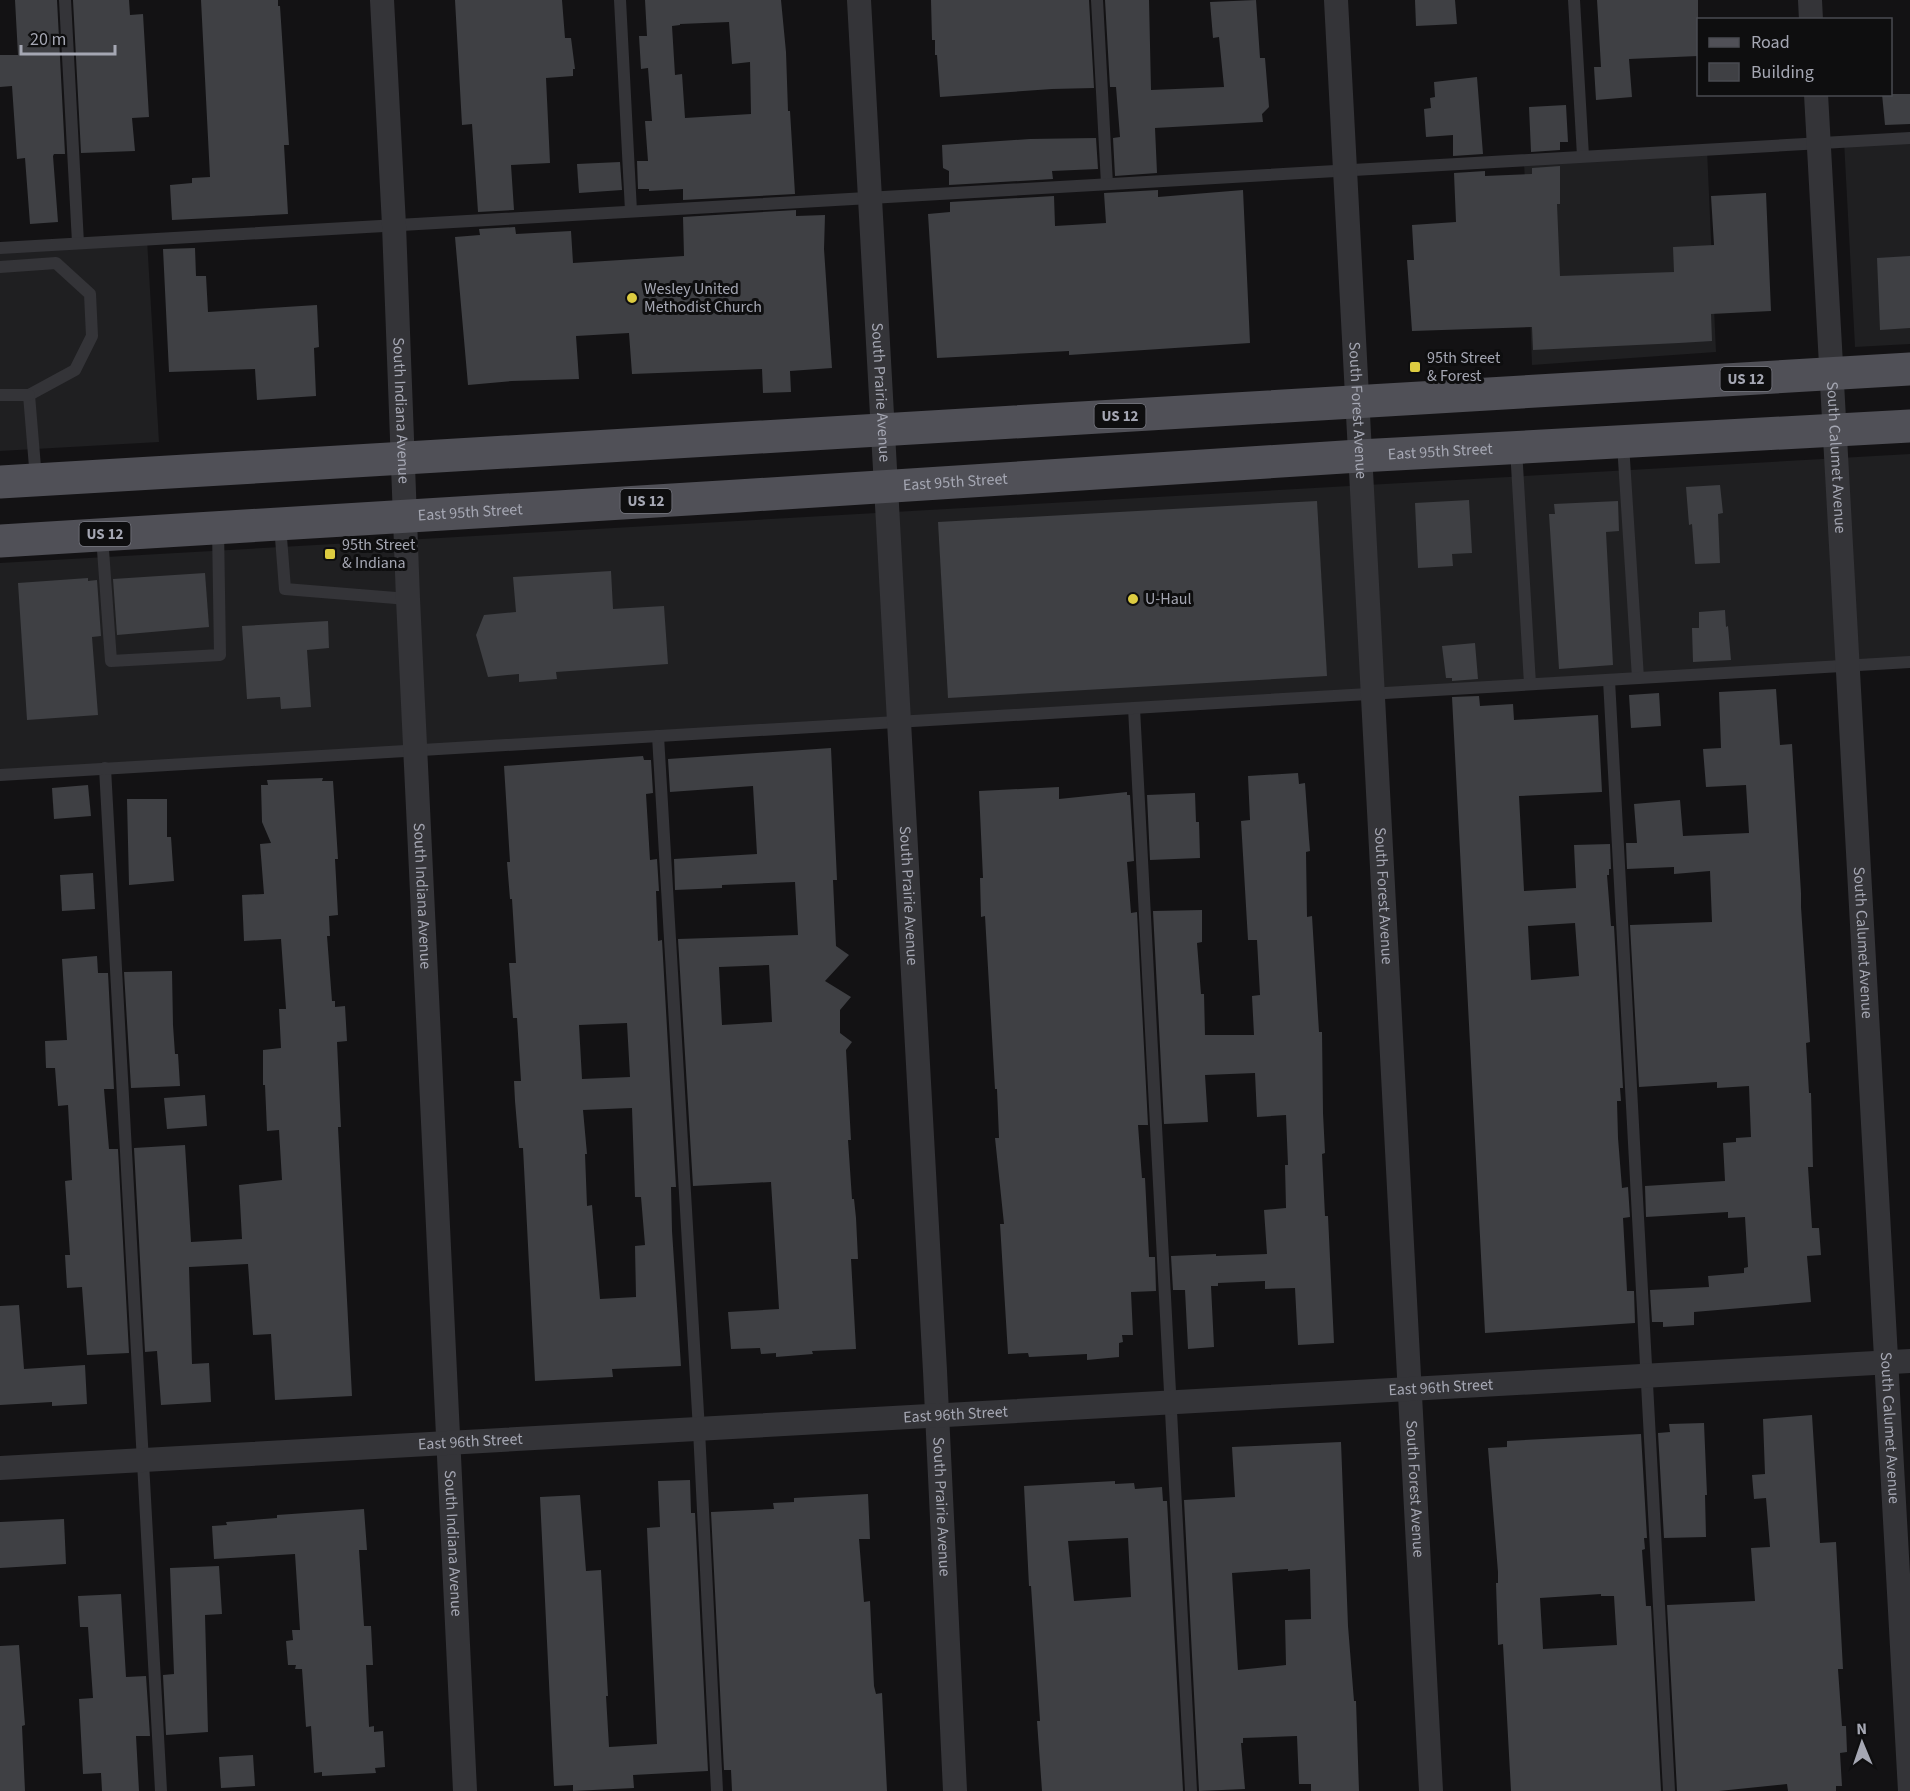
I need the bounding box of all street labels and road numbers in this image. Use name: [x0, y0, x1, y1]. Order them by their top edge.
street label: South Prairie Avenue: [866, 322, 896, 463]
street label: South Indiana Avenue: [387, 337, 415, 484]
street label: South Forest Avenue: [1343, 341, 1372, 480]
road number: US 12: [1720, 367, 1772, 391]
street label: South Calumet Avenue: [1821, 381, 1851, 534]
road number: US 12: [1094, 404, 1146, 428]
street label: East 95th Street: [1387, 438, 1494, 465]
street label: East 95th Street: [902, 468, 1009, 496]
road number: US 12: [620, 489, 672, 513]
street label: East 95th Street: [417, 498, 524, 527]
road number: US 12: [80, 522, 130, 546]
street label: South Indiana Avenue: [408, 822, 437, 970]
street label: South Prairie Avenue: [894, 825, 923, 966]
street label: South Forest Avenue: [1369, 827, 1398, 965]
street label: South Calumet Avenue: [1848, 866, 1878, 1019]
street label: South Calumet Avenue: [1875, 1351, 1905, 1505]
street label: East 96th Street: [1388, 1373, 1494, 1401]
street label: East 96th Street: [903, 1401, 1009, 1428]
street label: South Forest Avenue: [1400, 1420, 1430, 1558]
street label: East 96th Street: [417, 1428, 524, 1456]
street label: South Prairie Avenue: [927, 1437, 956, 1577]
street label: South Indiana Avenue: [439, 1470, 468, 1617]

